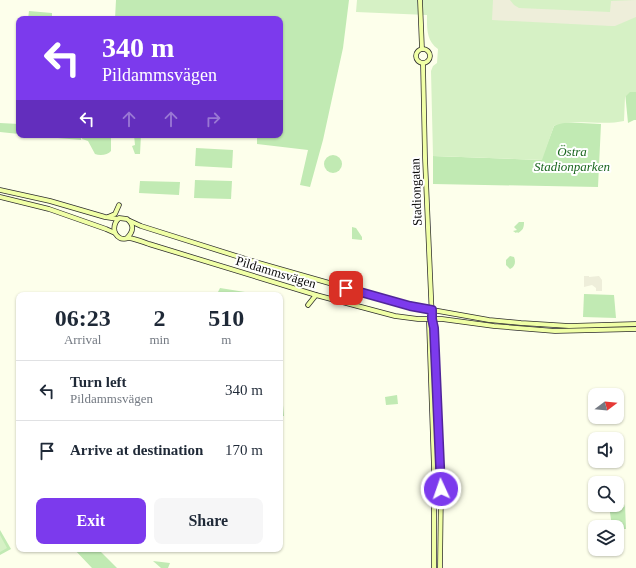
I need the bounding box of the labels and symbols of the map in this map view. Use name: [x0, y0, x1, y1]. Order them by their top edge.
park label: Östra Stadionparken: [534, 144, 610, 174]
street label: Stadiongatan: [407, 157, 425, 226]
street label: Pildammsvägen: [234, 253, 318, 291]
pin: [329, 271, 363, 305]
north arrow: [588, 388, 624, 424]
position arrow: [420, 468, 462, 510]

